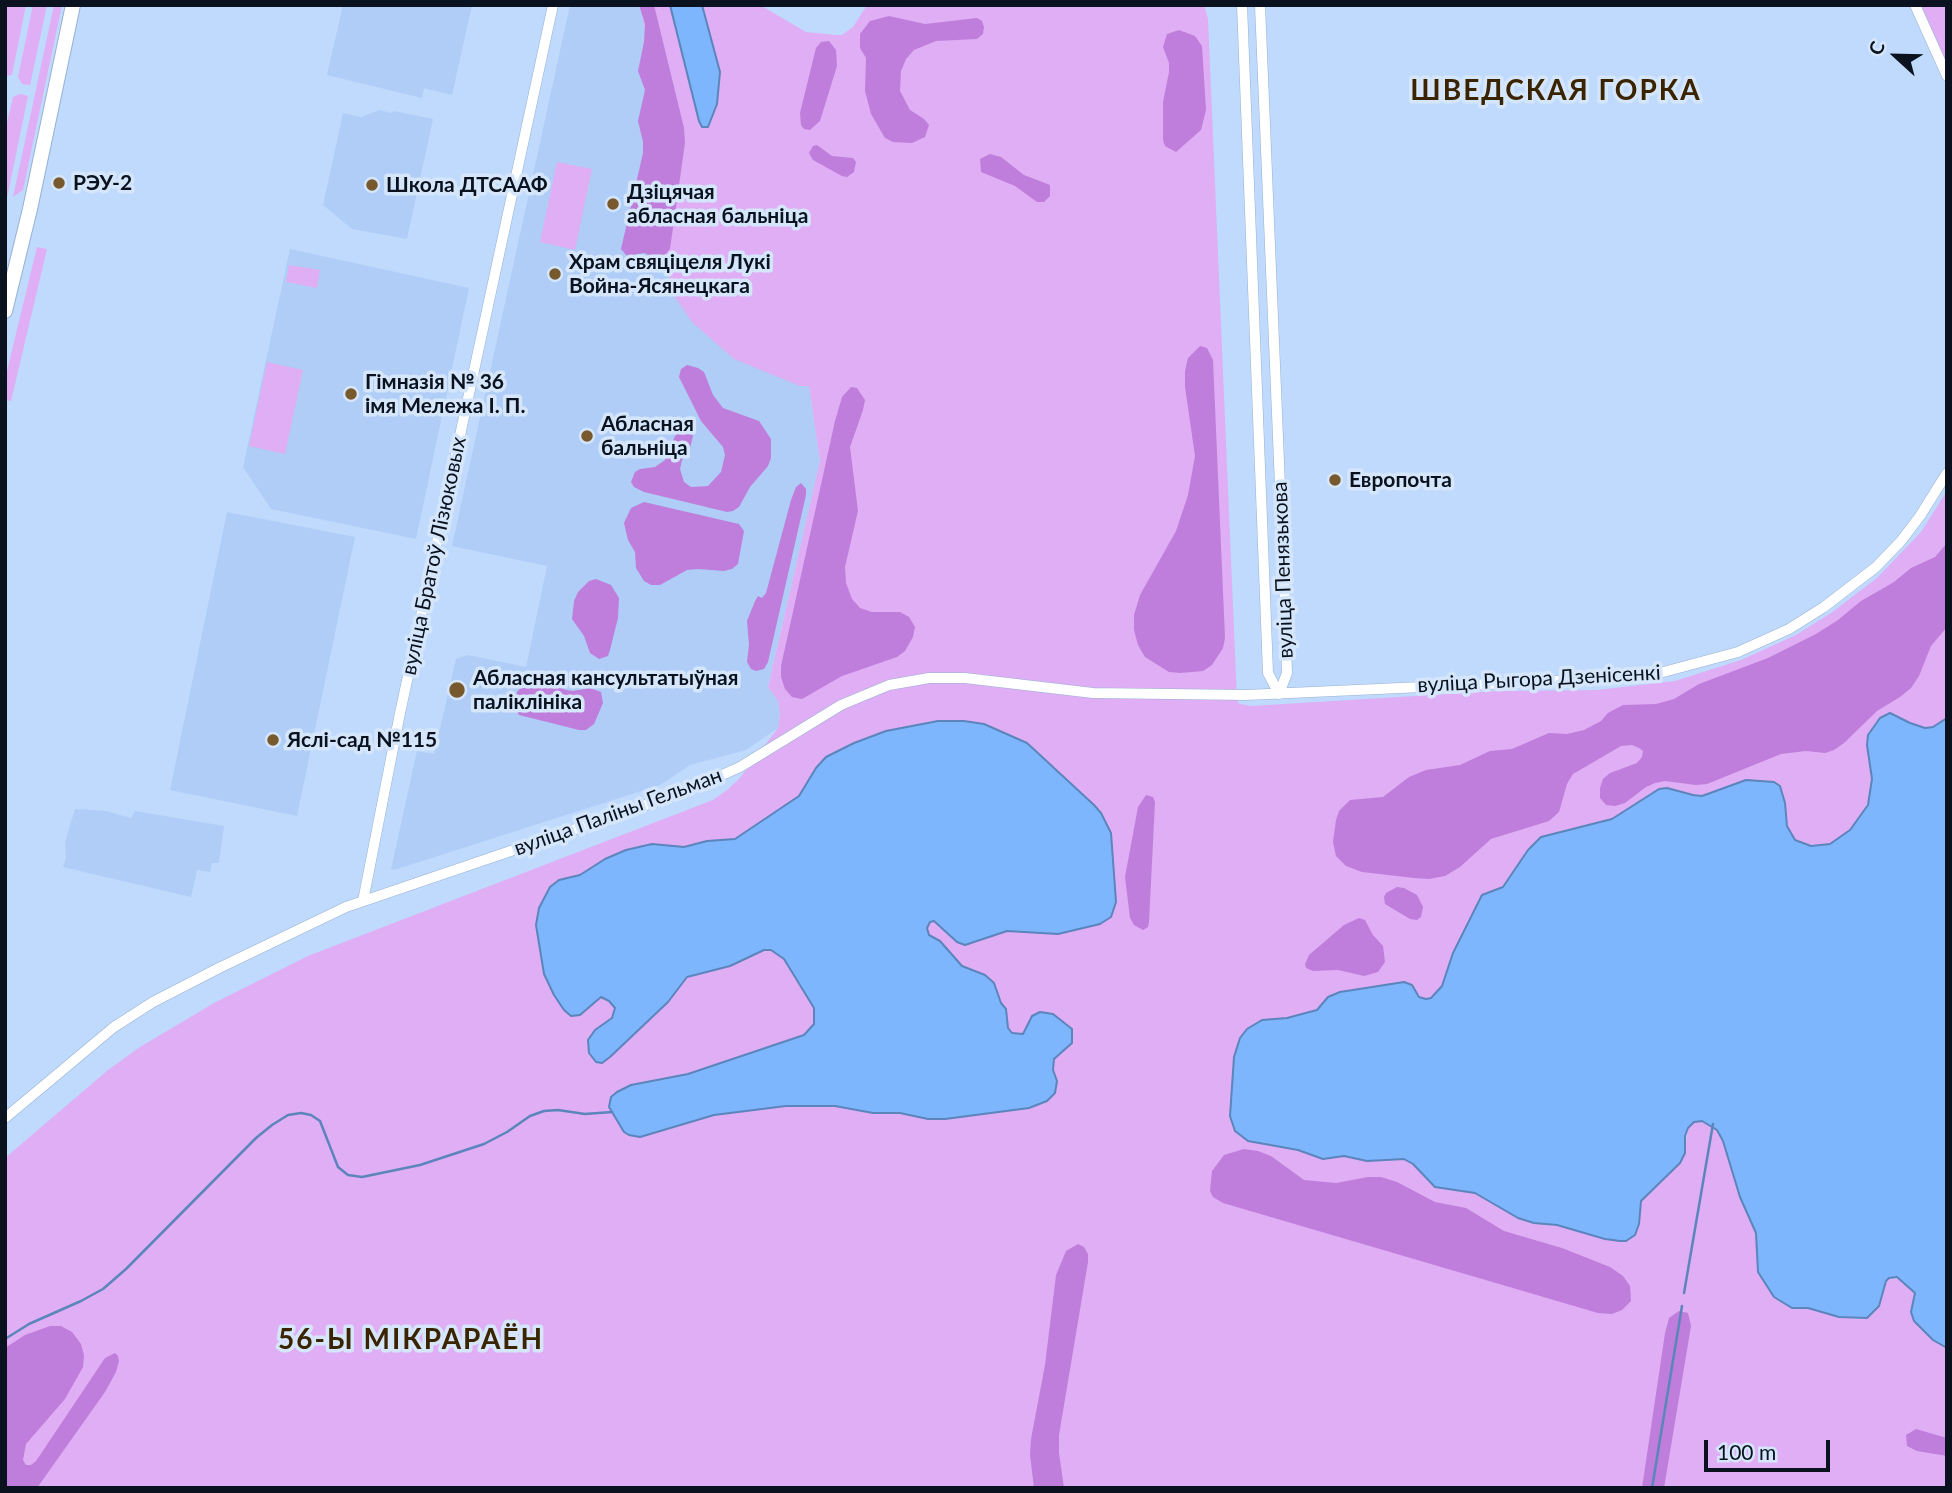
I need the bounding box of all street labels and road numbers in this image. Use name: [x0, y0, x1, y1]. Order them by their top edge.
street label: вуліца Братоў Лізюковых: [396, 435, 472, 677]
street label: вуліца Пенязькова: [1267, 481, 1299, 659]
street label: вуліца Рыгора Дзенісенкі: [1417, 660, 1661, 698]
street label: вуліца Паліны Гельман: [511, 763, 725, 861]

